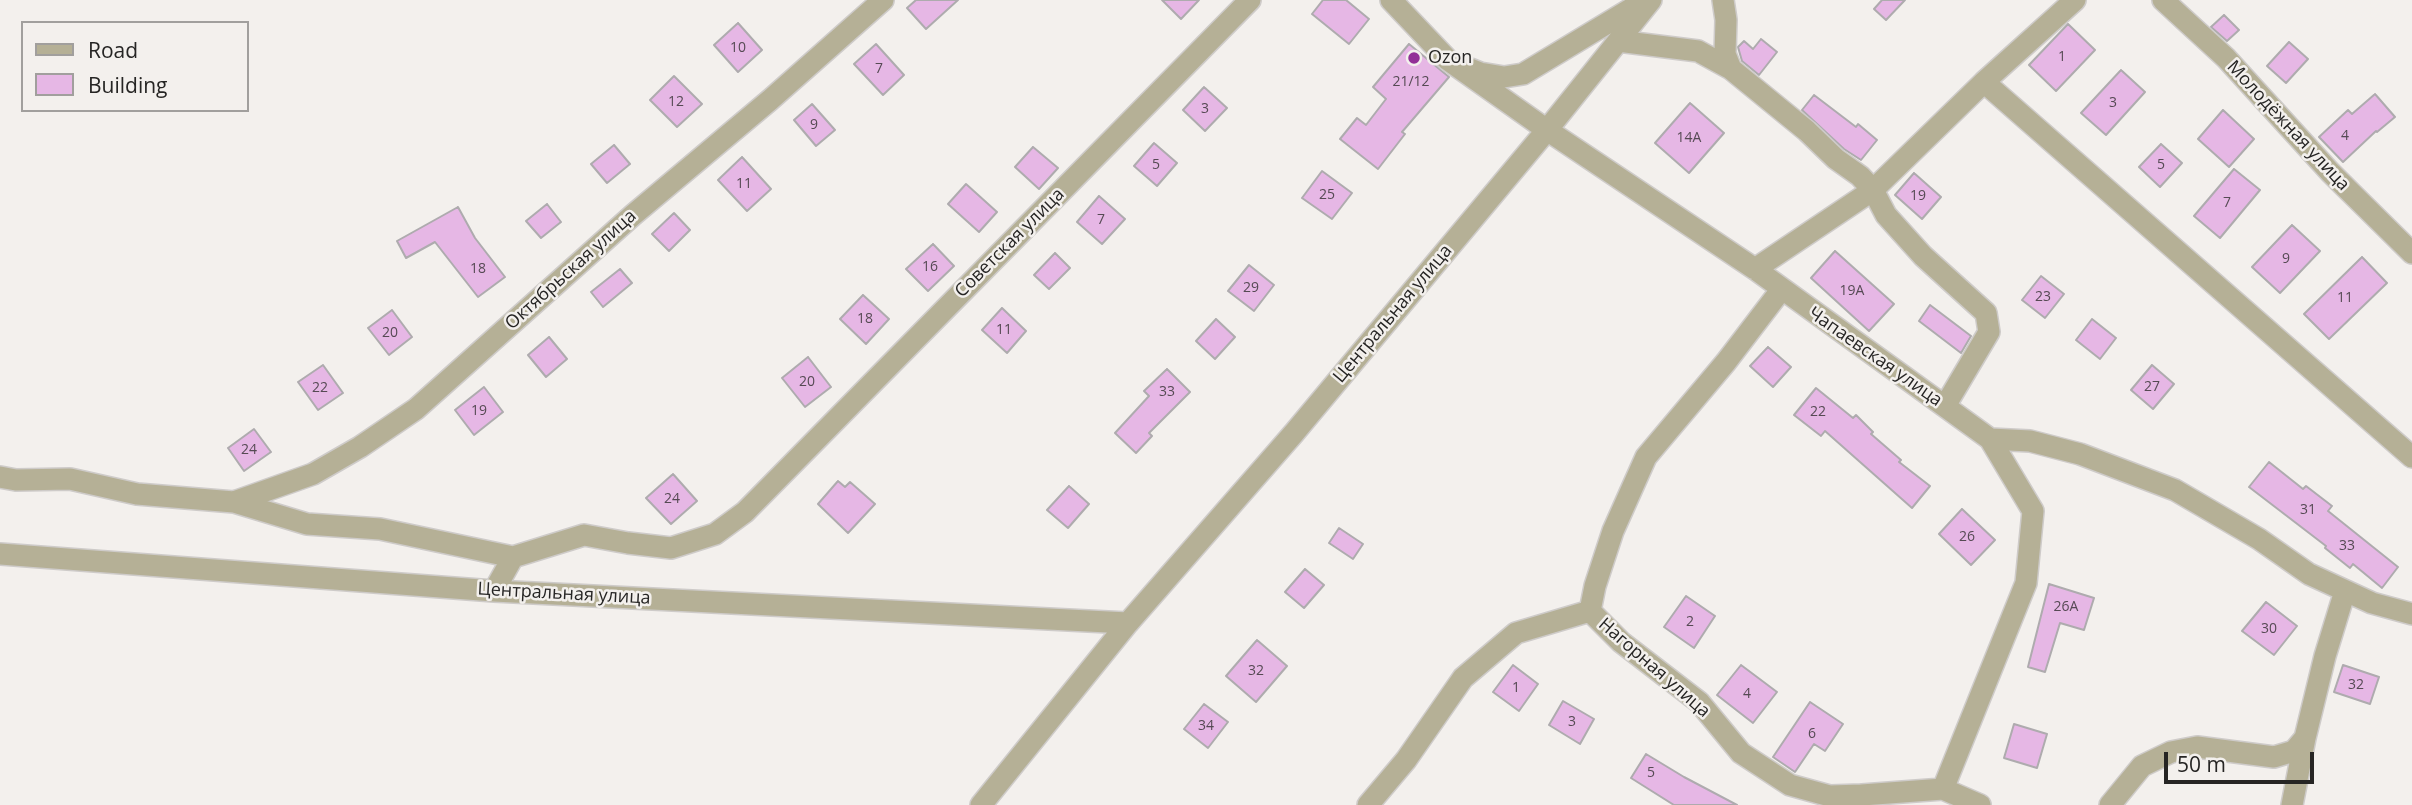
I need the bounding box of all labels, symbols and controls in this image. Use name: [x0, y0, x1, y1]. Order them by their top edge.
legend: [21, 21, 248, 112]
text: Road: [88, 36, 138, 64]
house number: 10: [730, 40, 746, 56]
place label: Ozon: [1428, 47, 1472, 69]
house number: 1: [2058, 49, 2066, 65]
marker: Ozon: [1406, 50, 1422, 66]
street label: Молодёжная улица: [2222, 57, 2354, 195]
house number: 7: [875, 61, 883, 77]
text: Building: [88, 71, 167, 99]
house number: 21/12: [1392, 74, 1430, 90]
house number: 12: [668, 94, 684, 110]
house number: 3: [2109, 95, 2117, 111]
house number: 3: [1201, 101, 1209, 117]
house number: 9: [810, 117, 818, 133]
house number: 4: [2341, 128, 2349, 144]
house number: 14А: [1677, 130, 1701, 146]
house number: 5: [1152, 157, 1160, 173]
house number: 5: [2157, 157, 2165, 173]
house number: 11: [736, 176, 752, 192]
street label: Советская улица: [951, 184, 1069, 302]
house number: 25: [1319, 187, 1335, 203]
house number: 19: [1910, 188, 1926, 204]
house number: 7: [2223, 195, 2231, 211]
street label: Октябрьская улица: [501, 206, 641, 334]
house number: 7: [1097, 212, 1105, 228]
street label: Центральная улица: [1329, 241, 1457, 387]
house number: 9: [2282, 251, 2290, 267]
house number: 16: [922, 259, 938, 275]
house number: 18: [470, 261, 486, 277]
house number: 29: [1243, 280, 1259, 296]
house number: 19А: [1840, 283, 1864, 299]
house number: 23: [2035, 289, 2051, 305]
house number: 11: [2337, 290, 2353, 306]
street label: Чапаевская улица: [1804, 303, 1946, 411]
house number: 18: [857, 311, 873, 327]
house number: 11: [996, 322, 1012, 338]
house number: 20: [382, 325, 398, 341]
house number: 20: [799, 374, 815, 390]
house number: 27: [2144, 379, 2160, 395]
house number: 22: [312, 380, 328, 396]
house number: 33: [1159, 384, 1175, 400]
house number: 19: [471, 403, 487, 419]
house number: 22: [1810, 404, 1826, 420]
house number: 24: [241, 442, 257, 458]
house number: 24: [664, 491, 680, 507]
house number: 31: [2300, 502, 2316, 518]
house number: 26: [1959, 529, 1975, 545]
house number: 33: [2339, 538, 2355, 554]
street label: Центральная улица: [477, 579, 651, 609]
house number: 26А: [2054, 599, 2078, 615]
street label: Нагорная улица: [1594, 614, 1714, 722]
house number: 2: [1686, 614, 1694, 630]
house number: 30: [2261, 621, 2277, 637]
house number: 32: [1248, 663, 1264, 679]
house number: 32: [2348, 677, 2364, 693]
house number: 1: [1512, 680, 1520, 696]
house number: 4: [1743, 686, 1751, 702]
house number: 3: [1568, 714, 1576, 730]
house number: 34: [1198, 718, 1214, 734]
house number: 6: [1808, 726, 1816, 742]
scale bar: [2167, 738, 2318, 782]
text: 50 m: [2177, 750, 2226, 778]
house number: 5: [1647, 765, 1655, 781]

